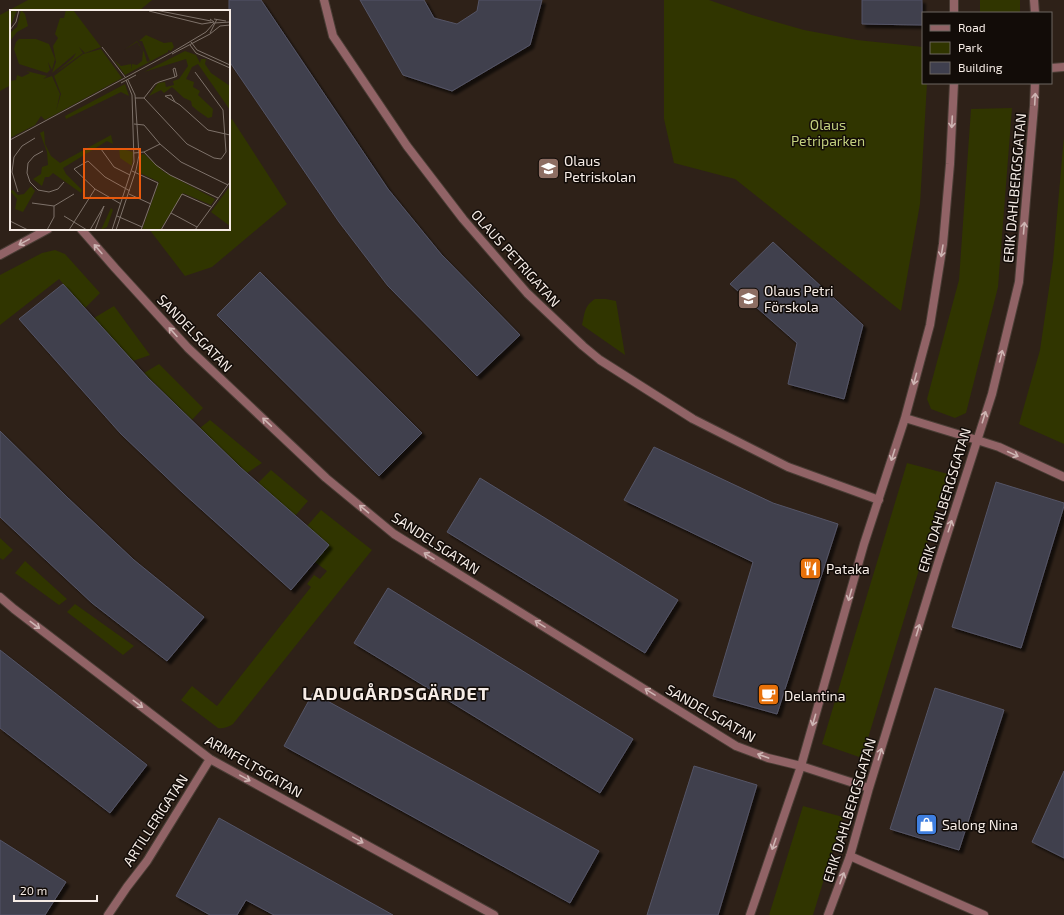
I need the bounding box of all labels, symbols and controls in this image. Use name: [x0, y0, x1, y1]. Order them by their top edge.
inset map: [10, 10, 230, 230]
legend: [922, 12, 1052, 84]
text: Road: [958, 20, 986, 34]
text: Park: [958, 40, 983, 54]
text: Building: [958, 60, 1003, 74]
one-way arrow: [1031, 93, 1038, 106]
street label: ERIK DAHLBERGSGATAN: [999, 112, 1029, 264]
one-way arrow: [949, 115, 956, 128]
park label: Olaus Petriparken: [791, 116, 865, 149]
place label: Olaus Petriskolan: [564, 152, 636, 185]
school or university icon: Olaus Petriskolan: [536, 155, 562, 181]
street label: OLAUS PETRIGATAN: [468, 206, 564, 310]
one-way arrow: [1020, 222, 1027, 235]
one-way arrow: [18, 238, 30, 246]
one-way arrow: [94, 244, 103, 254]
one-way arrow: [937, 245, 945, 258]
place label: Olaus Petri Förskola: [764, 282, 834, 315]
school or university icon: Olaus Petri Förskola: [735, 285, 761, 311]
street label: SANDELSGATAN: [154, 291, 236, 375]
one-way arrow: [169, 327, 178, 337]
one-way arrow: [998, 350, 1005, 363]
one-way arrow: [911, 372, 918, 385]
one-way arrow: [981, 411, 988, 424]
one-way arrow: [262, 417, 272, 427]
street label: ERIK DAHLBERGSGATAN: [914, 426, 974, 574]
one-way arrow: [889, 449, 896, 462]
one-way arrow: [1007, 451, 1019, 458]
one-way arrow: [358, 505, 369, 514]
street label: SANDELSGATAN: [389, 508, 483, 578]
one-way arrow: [947, 520, 954, 533]
one-way arrow: [423, 551, 435, 559]
restaurant icon: Pataka: [798, 555, 824, 581]
place label: Pataka: [826, 560, 870, 577]
one-way arrow: [845, 589, 853, 602]
one-way arrow: [534, 619, 546, 627]
one-way arrow: [29, 620, 40, 629]
one-way arrow: [915, 623, 922, 636]
street label: SANDELSGATAN: [663, 680, 759, 746]
district label: LADUGÅRDSGÄRDET: [302, 682, 490, 704]
cafe icon: Delantina: [756, 682, 782, 708]
place label: Delantina: [784, 687, 845, 704]
one-way arrow: [645, 688, 656, 696]
one-way arrow: [132, 699, 143, 708]
one-way arrow: [810, 714, 817, 727]
street label: ARMFELTSGATAN: [202, 731, 306, 801]
street label: ERIK DAHLBERGSGATAN: [819, 736, 879, 884]
one-way arrow: [877, 748, 884, 761]
one-way arrow: [758, 751, 770, 759]
street label: ARTILLERIGATAN: [119, 771, 191, 869]
one-way arrow: [238, 774, 250, 782]
shop icon: Salong Nina: [914, 811, 940, 837]
place label: Salong Nina: [942, 816, 1018, 833]
one-way arrow: [352, 837, 364, 845]
one-way arrow: [770, 837, 777, 850]
one-way arrow: [838, 873, 846, 885]
scale bar: [14, 877, 97, 903]
text: 20 m: [20, 883, 47, 897]

